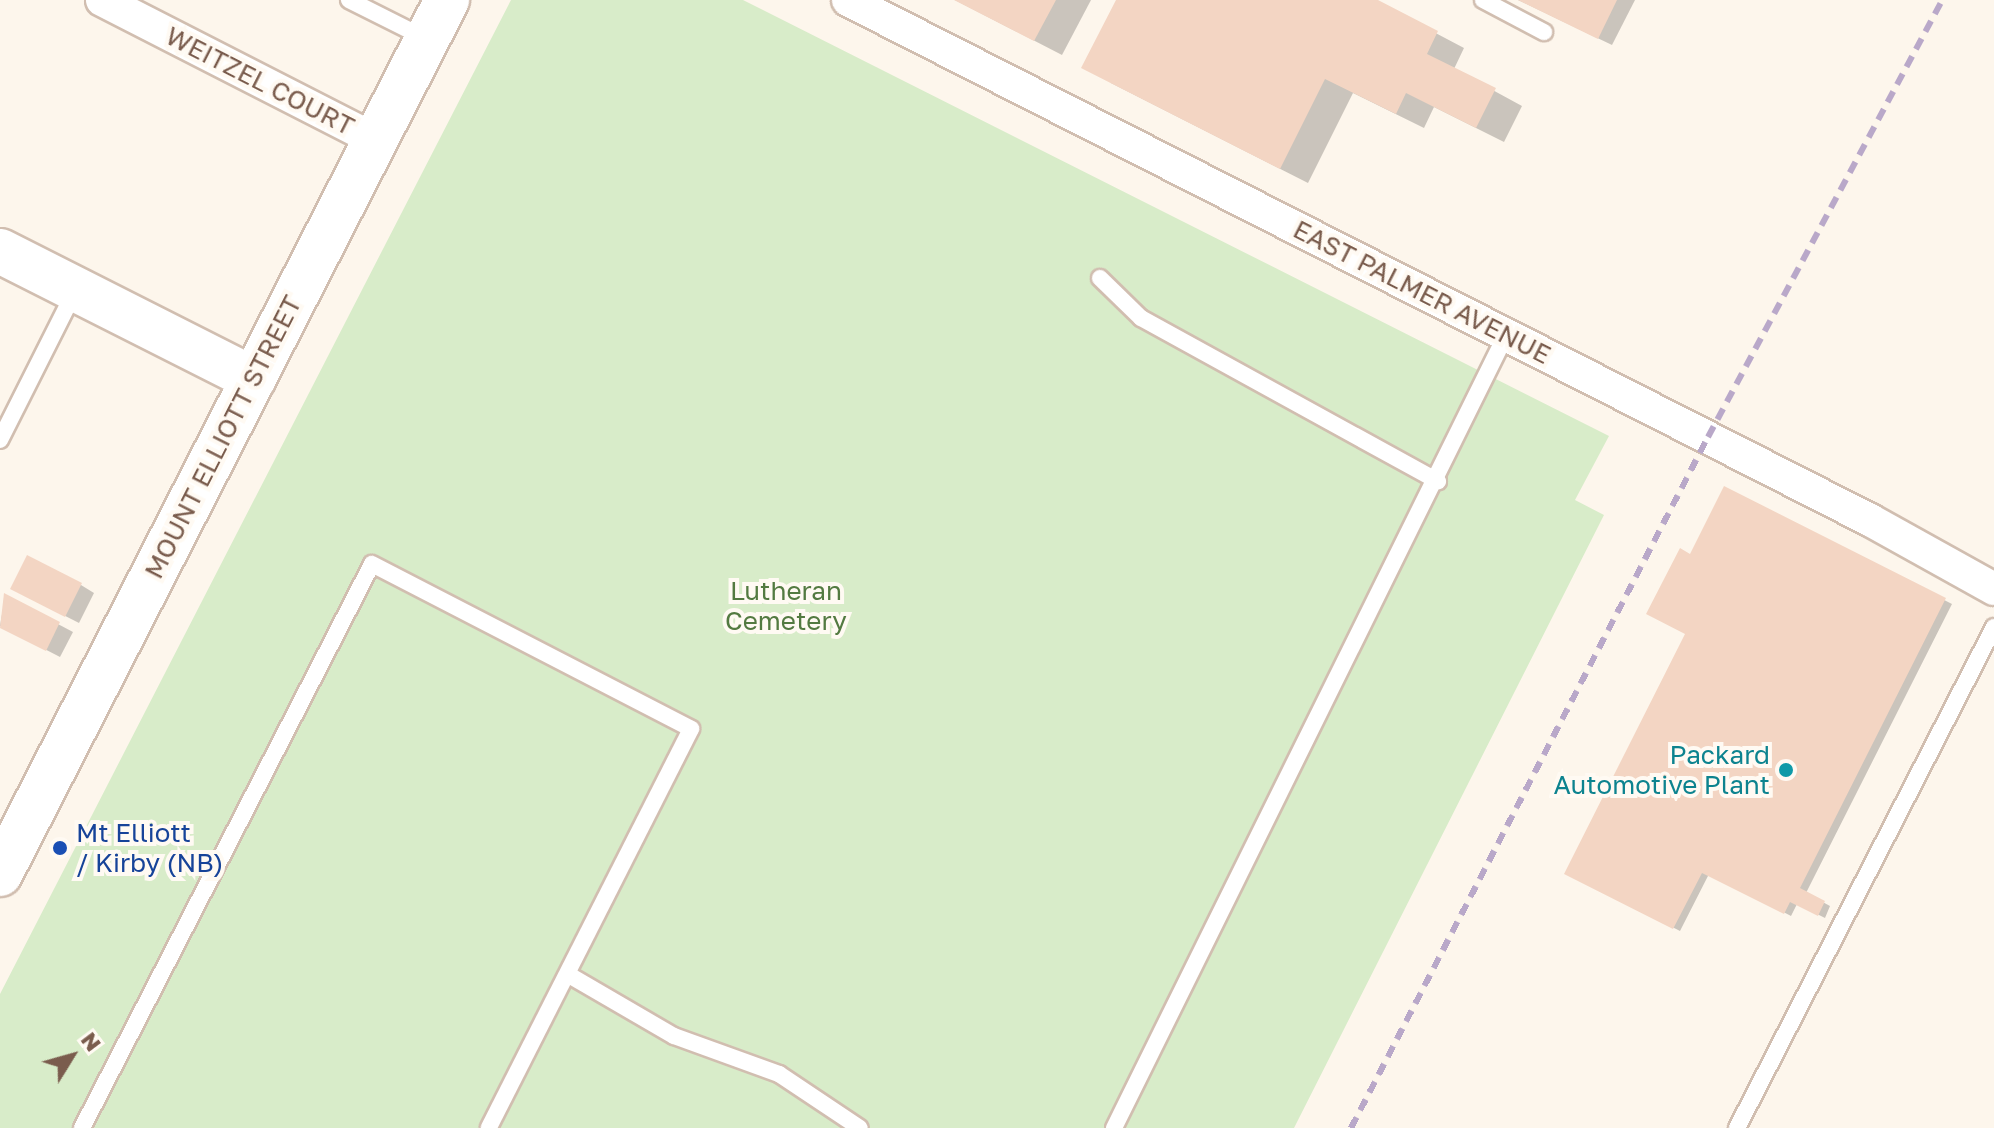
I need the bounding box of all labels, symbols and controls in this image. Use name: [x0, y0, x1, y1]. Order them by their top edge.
street label: WEITZEL COURT: [161, 20, 359, 142]
street label: EAST PALMER AVENUE: [1288, 214, 1556, 370]
street label: MOUNT ELLIOTT STREET: [138, 290, 308, 584]
park label: Lutheran Cemetery: [725, 575, 847, 636]
place label: Packard Automotive Plant: [1554, 739, 1770, 800]
marker: Packard Automotive Plant: [1777, 761, 1795, 779]
place label: Mt Elliott / Kirby (NB): [76, 817, 223, 878]
marker: Mt Elliott / Kirby (NB): [51, 839, 69, 857]
north arrow: [32, 1016, 112, 1096]
text: N: [76, 1026, 107, 1056]

